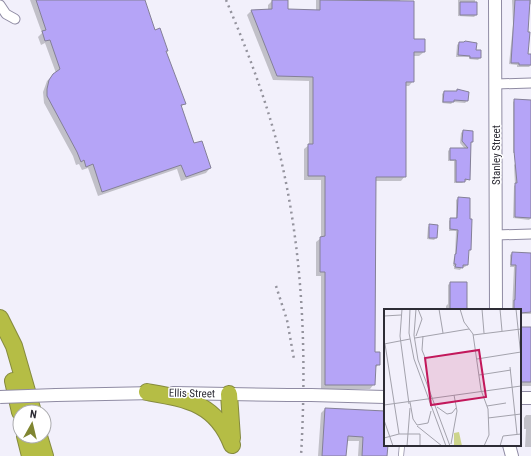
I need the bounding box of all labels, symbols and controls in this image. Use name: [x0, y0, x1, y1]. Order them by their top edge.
street label: Stanley Street: [490, 125, 503, 185]
inset map: [384, 309, 521, 446]
street label: Ellis Street: [169, 387, 215, 400]
north arrow: [12, 404, 52, 444]
text: N: [29, 408, 38, 422]

